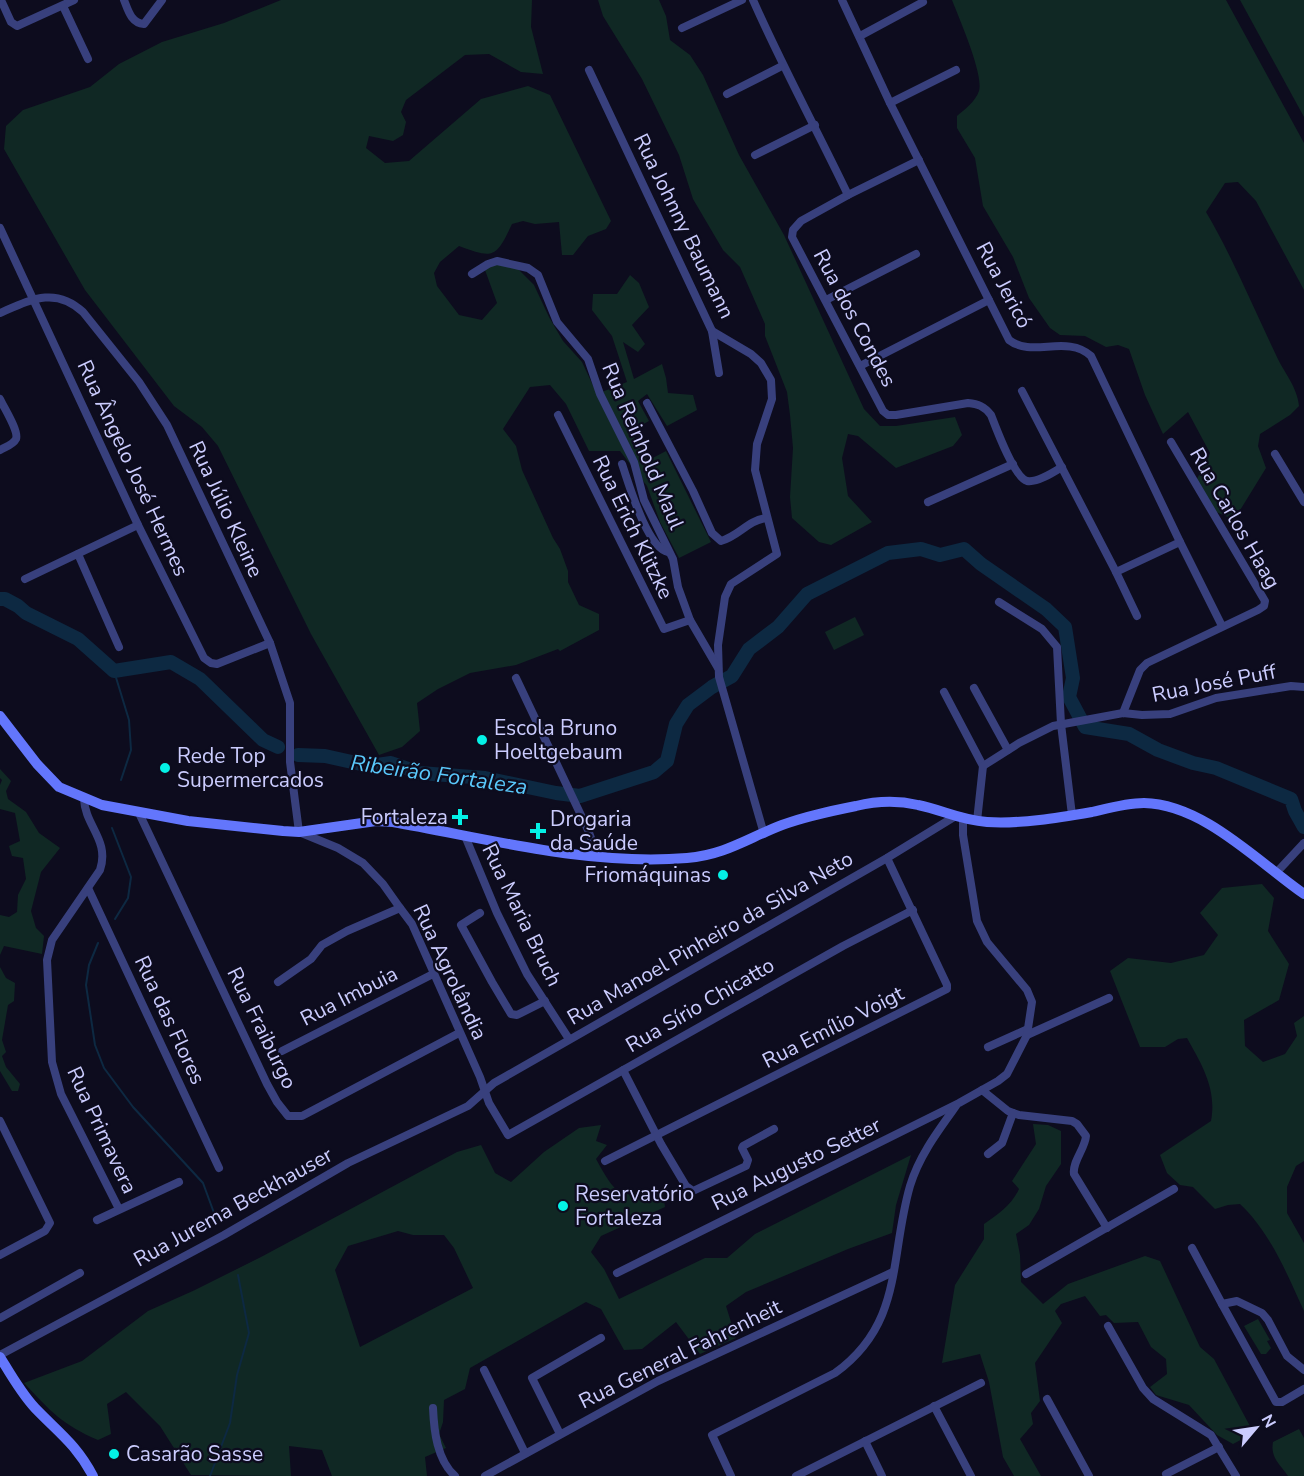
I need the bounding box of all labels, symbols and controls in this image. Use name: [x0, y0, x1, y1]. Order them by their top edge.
street label: Rua Johnny Baumann: [627, 129, 741, 323]
street label: Rua Jericó: [970, 237, 1038, 333]
street label: Rua dos Condes: [807, 244, 903, 392]
street label: Rua Ângelo José Hermes: [71, 355, 195, 581]
street label: Rua Reinhold Maul: [595, 358, 691, 534]
street label: Rua Júlio Kleine: [182, 436, 270, 582]
street label: Rua Carlos Haag: [1183, 442, 1287, 594]
street label: Rua Erich Klitzke: [586, 450, 680, 604]
street label: Rua José Puff: [1149, 657, 1280, 709]
place label: Escola Bruno Hoeltgebaum: [494, 714, 623, 766]
marker: Escola Bruno Hoeltgebaum: [475, 733, 489, 747]
place label: Rede Top Supermercados: [177, 742, 324, 794]
water label: Ribeirão Fortaleza: [349, 748, 529, 802]
marker: Rede Top Supermercados: [158, 761, 172, 775]
place label: Fortaleza: [361, 803, 448, 831]
place label: Drogaria da Saúde: [550, 805, 638, 857]
marker: Fortaleza: [453, 810, 467, 824]
marker: Drogaria da Saúde: [531, 824, 545, 838]
street label: Rua Maria Bruch: [475, 839, 569, 991]
street label: Rua Manoel Pinheiro da Silva Neto: [562, 844, 858, 1032]
place label: Friomáquinas: [584, 861, 711, 889]
marker: Friomáquinas: [716, 868, 730, 882]
street label: Rua Agrolândia: [406, 900, 494, 1044]
street label: Rua das Flores: [128, 951, 212, 1089]
street label: Rua Sírio Chicatto: [621, 951, 779, 1059]
street label: Rua Imbuia: [296, 960, 402, 1032]
street label: Rua Fraiburgo: [220, 962, 304, 1094]
street label: Rua Emílio Voigt: [757, 979, 909, 1075]
street label: Rua Primavera: [60, 1062, 144, 1198]
street label: Rua Augusto Setter: [707, 1111, 886, 1217]
street label: Rua Jurema Beckhauser: [129, 1140, 338, 1273]
place label: Reservatório Fortaleza: [575, 1180, 694, 1232]
marker: Reservatório Fortaleza: [556, 1199, 570, 1213]
street label: Rua General Fahrenheit: [574, 1292, 786, 1415]
north arrow: [1226, 1398, 1286, 1458]
text: N: [1256, 1411, 1281, 1432]
place label: Casarão Sasse: [126, 1440, 263, 1468]
marker: Casarão Sasse: [107, 1447, 121, 1461]

